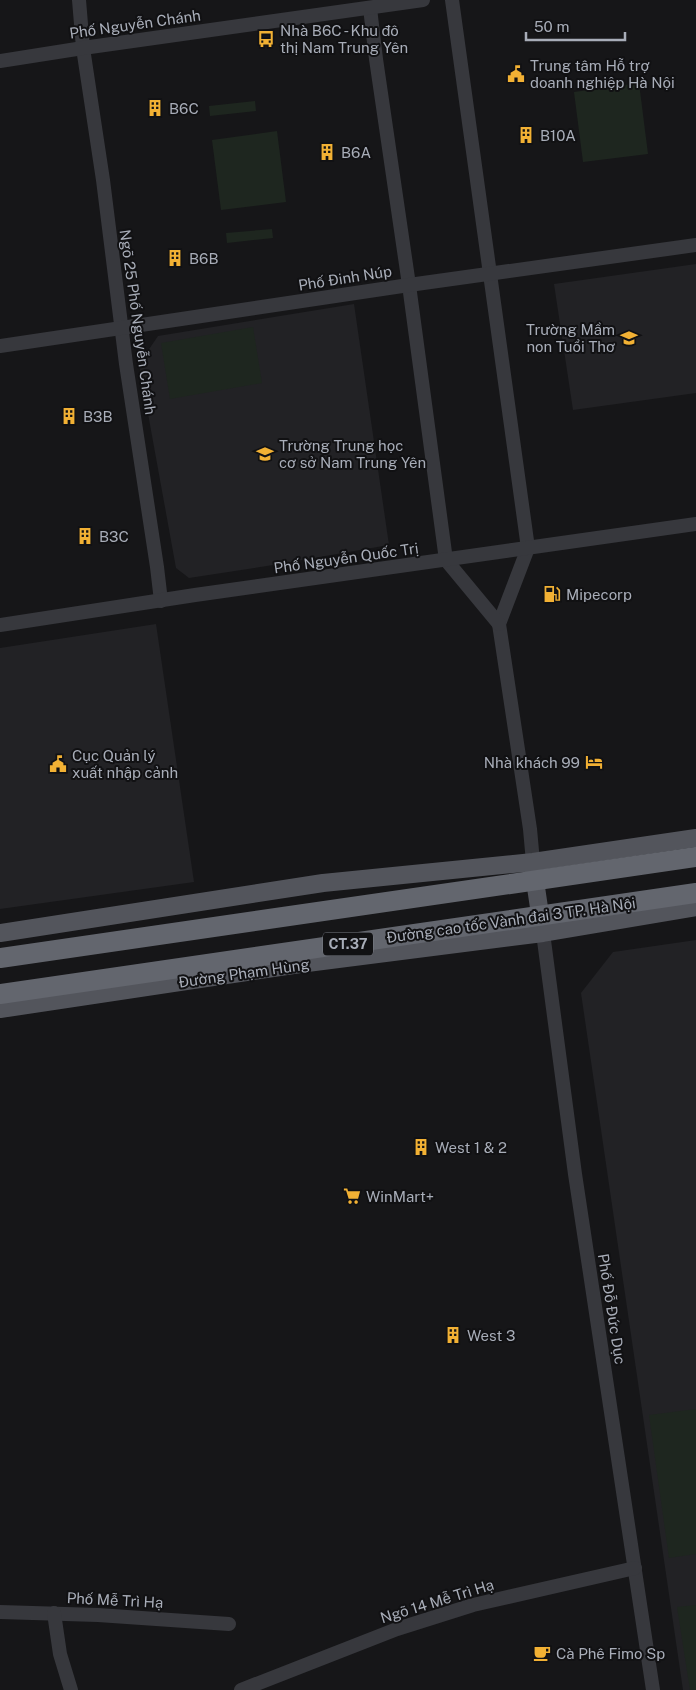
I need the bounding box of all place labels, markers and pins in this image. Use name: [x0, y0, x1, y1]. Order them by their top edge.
place label: Nhà B6C - Khu đô thị Nam Trung Yên: [280, 22, 408, 56]
bus stop icon: Nhà B6C - Khu đô thị Nam Trung Yên: [256, 29, 276, 49]
place label: Trung tâm Hỗ trợ doanh nghiệp Hà Nội: [530, 57, 675, 91]
public building icon: Trung tâm Hỗ trợ doanh nghiệp Hà Nội: [506, 64, 526, 84]
building icon: B6C: [145, 98, 165, 118]
place label: B6C: [169, 100, 199, 117]
building icon: B10A: [516, 125, 536, 145]
place label: B10A: [540, 127, 576, 144]
building icon: B6A: [317, 142, 337, 162]
place label: B6A: [341, 144, 371, 161]
building icon: B6B: [165, 248, 185, 268]
place label: B6B: [189, 250, 218, 267]
place label: Trường Mầm non Tuổi Thơ: [526, 321, 615, 355]
school or university icon: Trường Mầm non Tuổi Thơ: [619, 328, 639, 348]
building icon: B3B: [59, 406, 79, 426]
place label: B3B: [83, 408, 113, 425]
place label: Trường Trung học cơ sở Nam Trung Yên: [279, 437, 426, 471]
school or university icon: Trường Trung học cơ sở Nam Trung Yên: [255, 444, 275, 464]
building icon: B3C: [75, 526, 95, 546]
place label: B3C: [99, 528, 129, 545]
fuel station icon: Mipecorp: [542, 584, 562, 604]
place label: Mipecorp: [566, 586, 632, 603]
place label: Cục Quản lý xuất nhập cảnh: [72, 747, 178, 781]
hotel icon: Nhà khách 99: [584, 752, 604, 772]
public building icon: Cục Quản lý xuất nhập cảnh: [48, 754, 68, 774]
place label: Nhà khách 99: [484, 754, 580, 771]
building icon: West 1 & 2: [411, 1137, 431, 1157]
place label: West 1 & 2: [435, 1139, 507, 1156]
supermarket icon: WinMart+: [342, 1186, 362, 1206]
place label: WinMart+: [366, 1188, 434, 1205]
building icon: West 3: [443, 1325, 463, 1345]
place label: West 3: [467, 1327, 515, 1344]
cafe icon: Cà Phê Fimo Sp: [532, 1643, 552, 1663]
place label: Cà Phê Fimo Sp: [556, 1645, 665, 1662]

